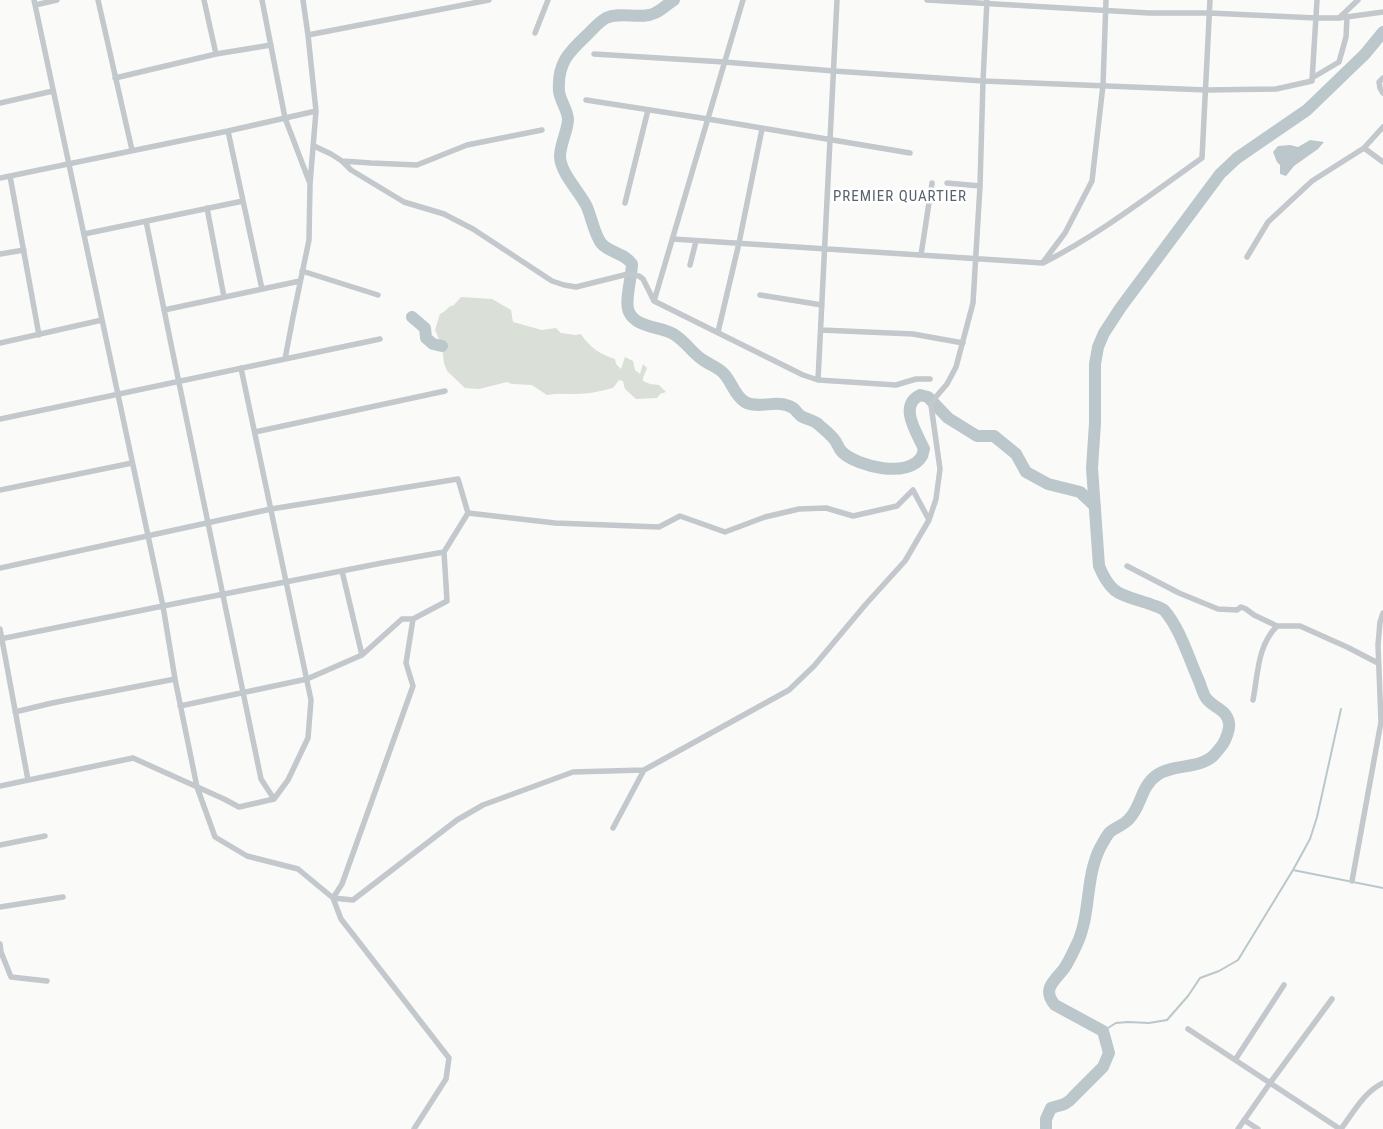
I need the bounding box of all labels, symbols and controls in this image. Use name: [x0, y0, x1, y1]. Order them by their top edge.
district label: PREMIER QUARTIER: [831, 188, 969, 206]

